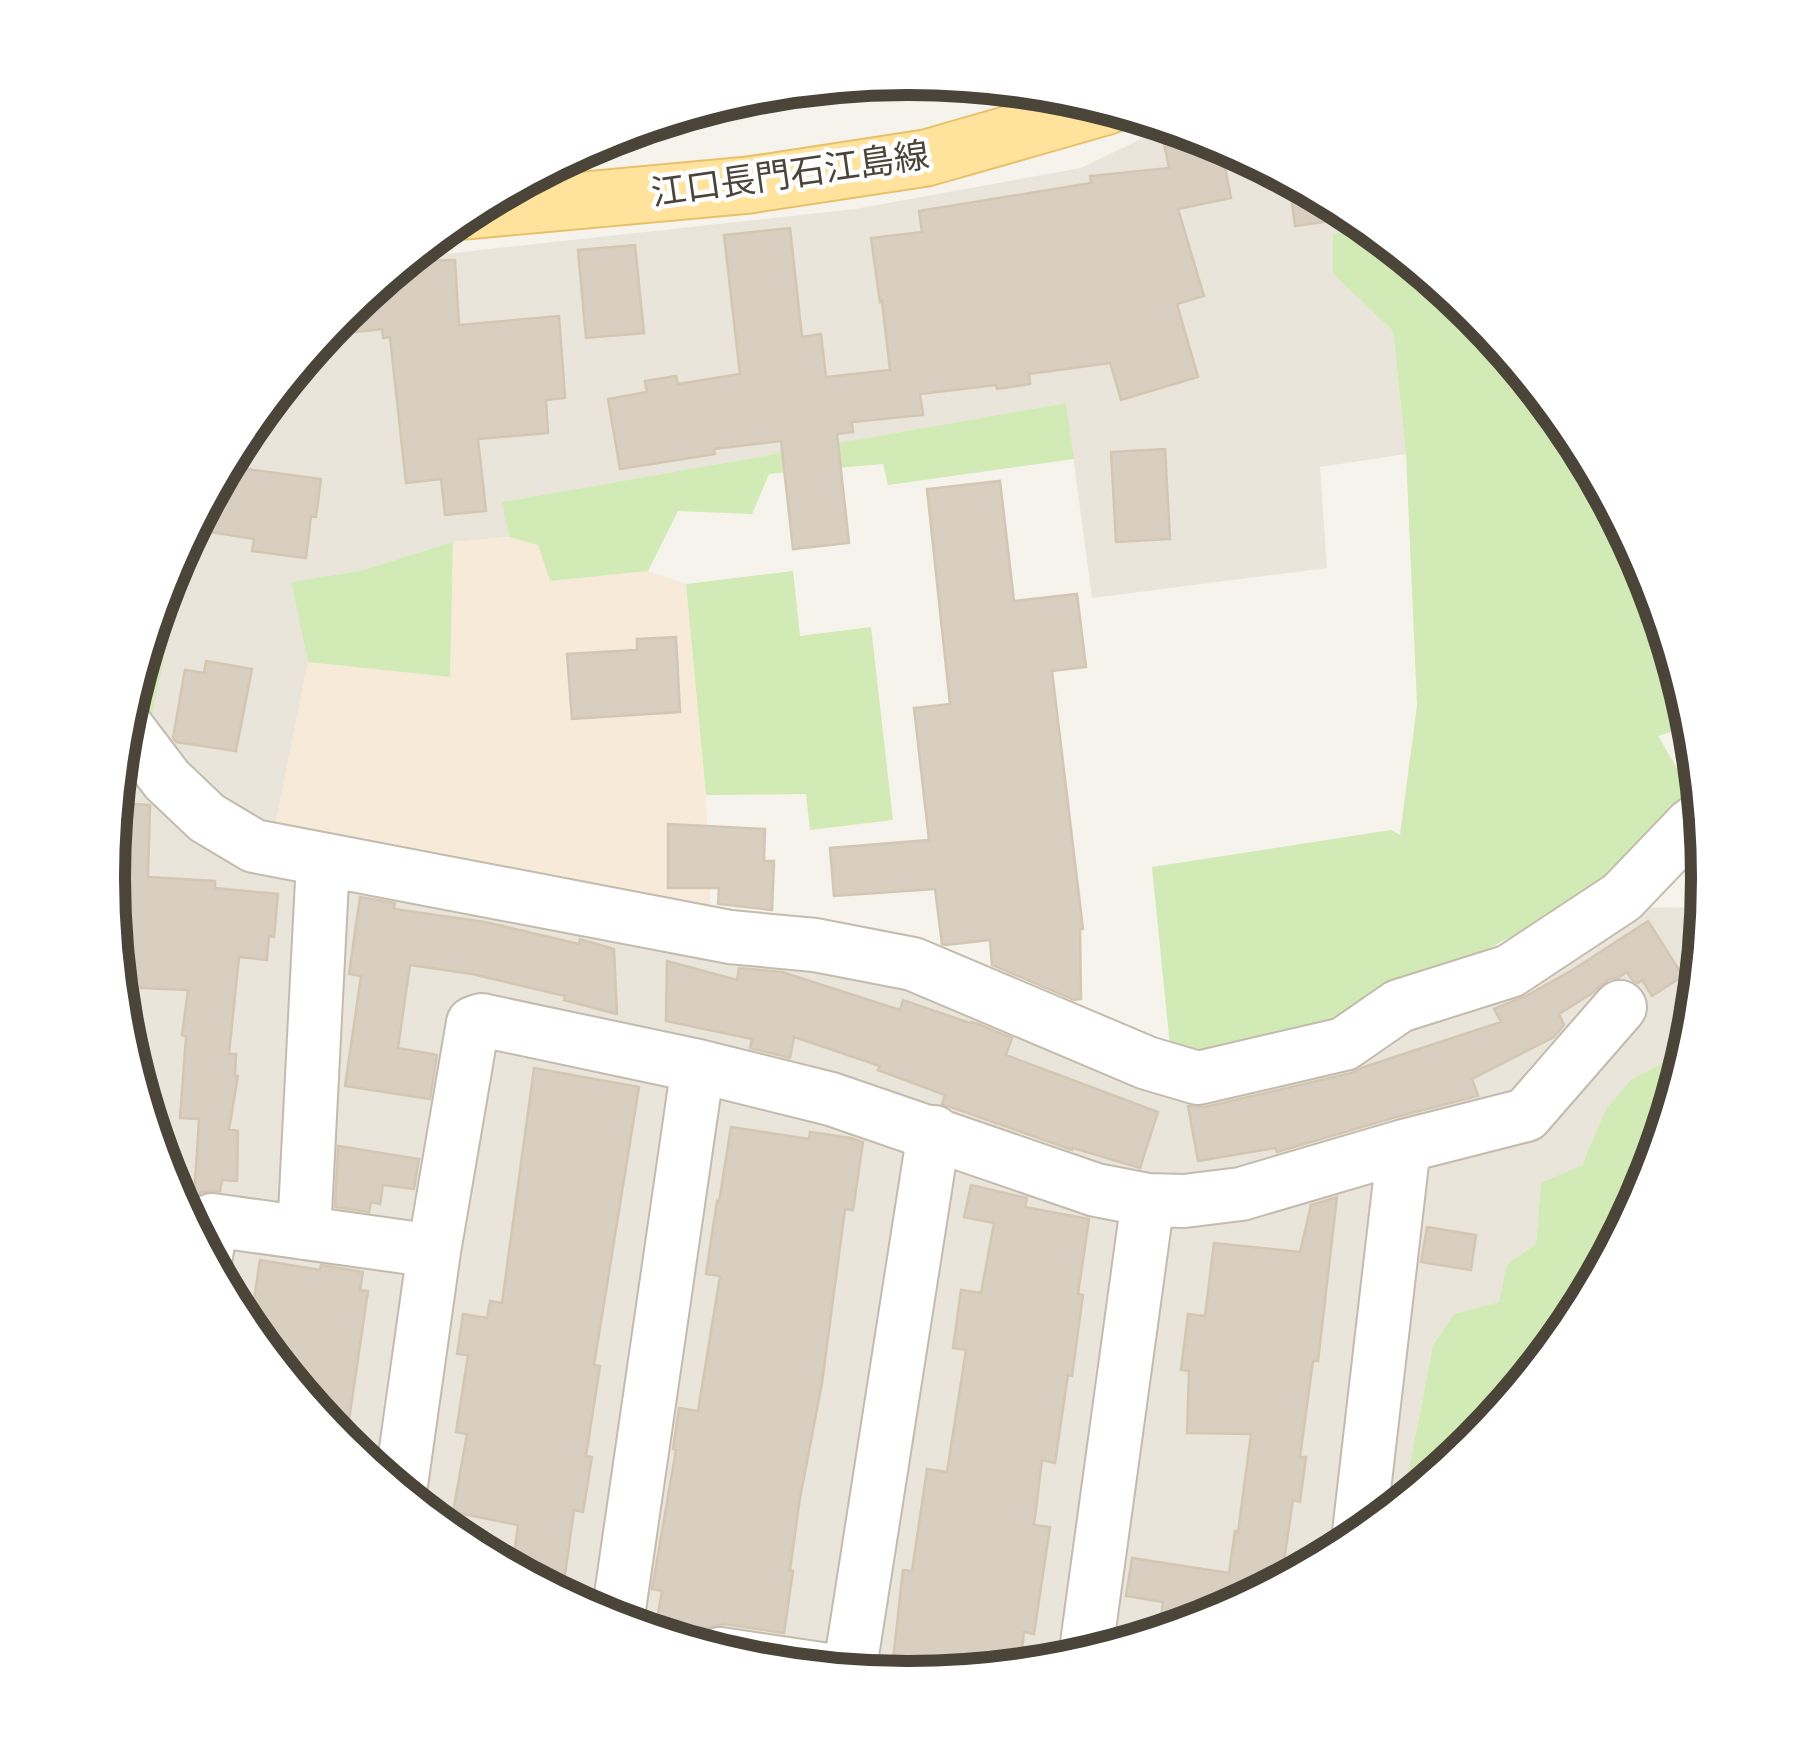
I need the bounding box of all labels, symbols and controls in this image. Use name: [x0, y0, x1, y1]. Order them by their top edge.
street label: 江口長門石江島線: [648, 134, 932, 214]

